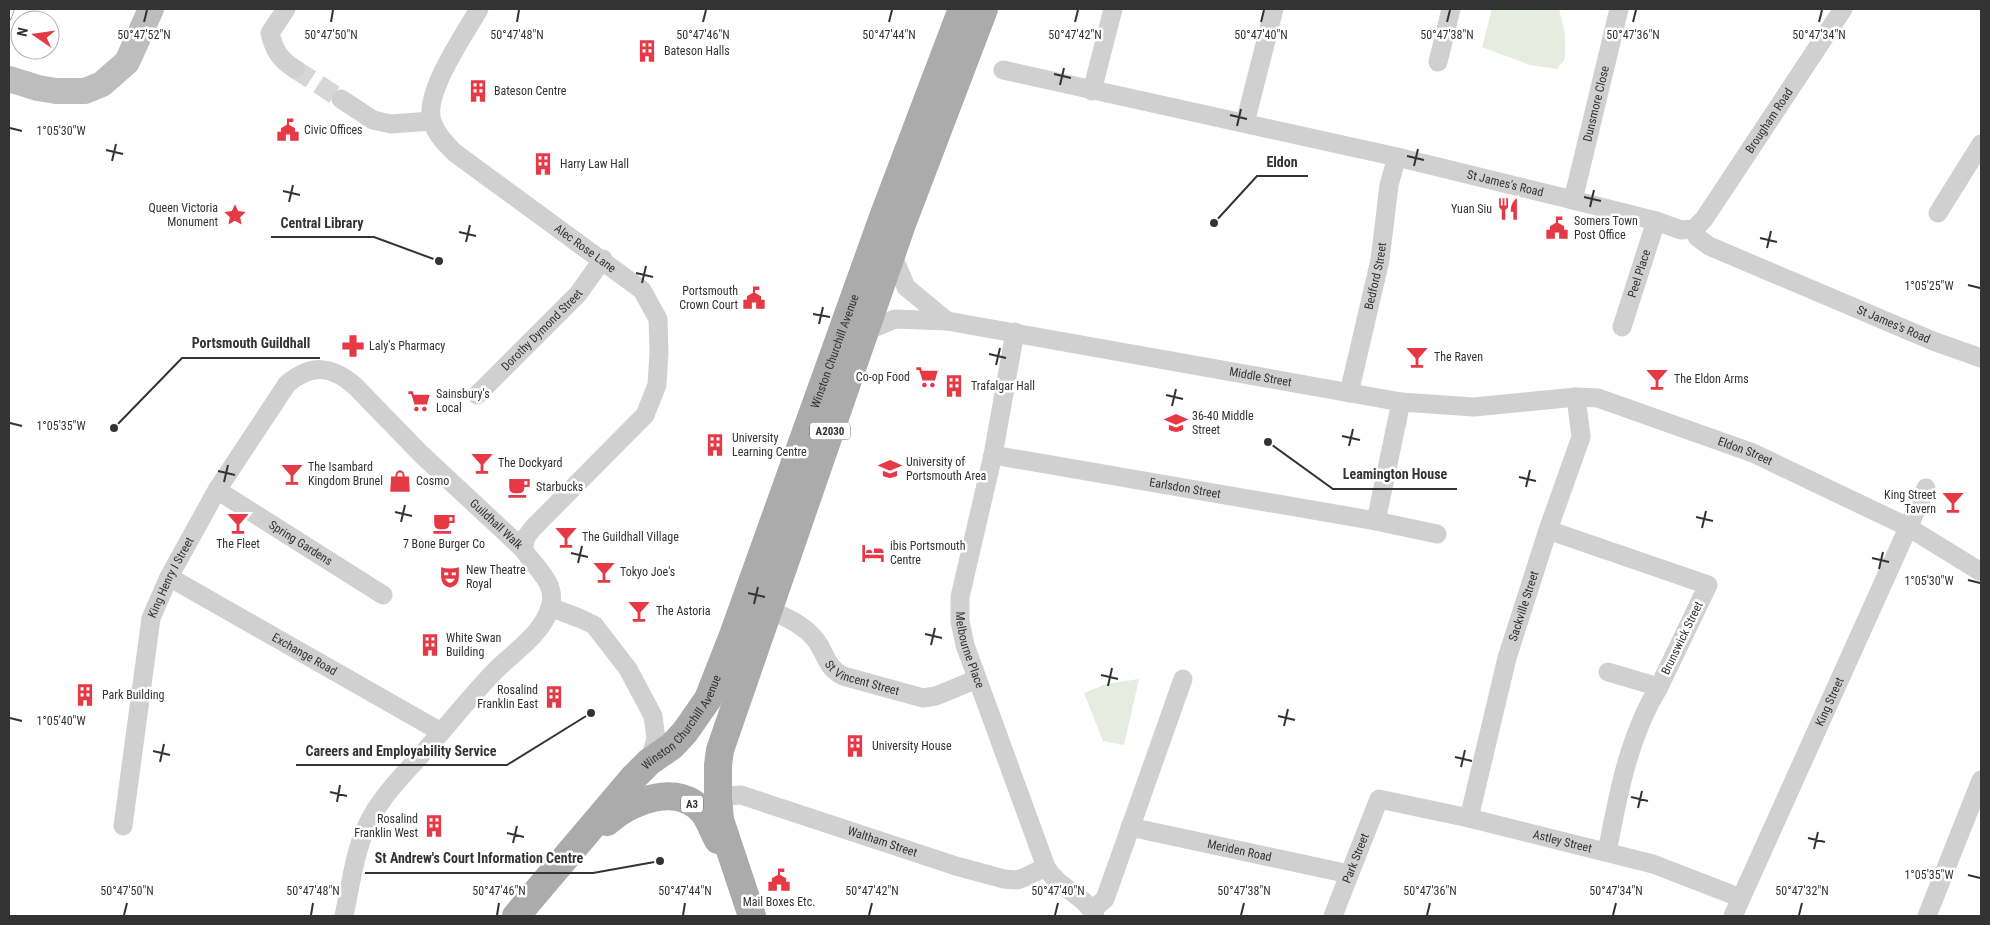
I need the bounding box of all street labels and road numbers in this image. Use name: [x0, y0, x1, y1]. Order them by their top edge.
street label: Dunsmore Close: [1580, 64, 1612, 143]
street label: Brougham Road: [1742, 85, 1796, 156]
street label: St James's Road: [1466, 167, 1545, 200]
street label: Alec Rose Lane: [552, 221, 619, 276]
street label: Bedford Street: [1362, 241, 1389, 311]
street label: Peel Place: [1625, 248, 1653, 299]
street label: Dorothy Dymond Street: [498, 287, 586, 374]
street label: Winston Churchill Avenue: [808, 292, 862, 410]
street label: St James's Road: [1855, 303, 1932, 346]
street label: Middle Street: [1228, 364, 1293, 389]
road number: A2030: [810, 422, 850, 440]
street label: Eldon Street: [1716, 434, 1775, 468]
street label: Earlsdon Street: [1148, 475, 1222, 501]
street label: Guildhall Walk: [467, 496, 526, 553]
street label: Spring Gardens: [266, 518, 335, 568]
street label: King Henry I Street: [145, 534, 197, 620]
street label: Sackville Street: [1506, 569, 1542, 643]
street label: Brunswick Street: [1658, 599, 1706, 677]
street label: Melbourne Place: [953, 612, 987, 690]
street label: Exchange Road: [270, 630, 340, 678]
street label: St Vincent Street: [822, 658, 901, 698]
street label: Winston Churchill Avenue: [639, 673, 724, 772]
street label: King Street: [1813, 675, 1847, 728]
road number: A3: [681, 796, 703, 812]
street label: Waltham Street: [846, 824, 919, 860]
street label: Astley Street: [1532, 827, 1594, 856]
street label: Park Street: [1340, 831, 1372, 885]
street label: Meriden Road: [1206, 837, 1273, 864]

